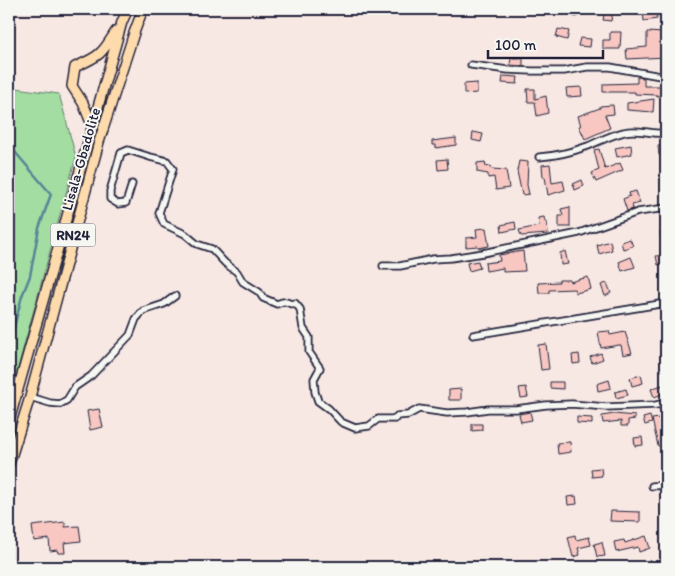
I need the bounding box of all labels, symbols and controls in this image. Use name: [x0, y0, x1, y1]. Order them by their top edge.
scale bar: [488, 28, 602, 60]
text: 100 m: [495, 36, 537, 54]
street label: Lisala-Gbadolite: [58, 105, 104, 213]
road number: RN24: [50, 224, 96, 246]

